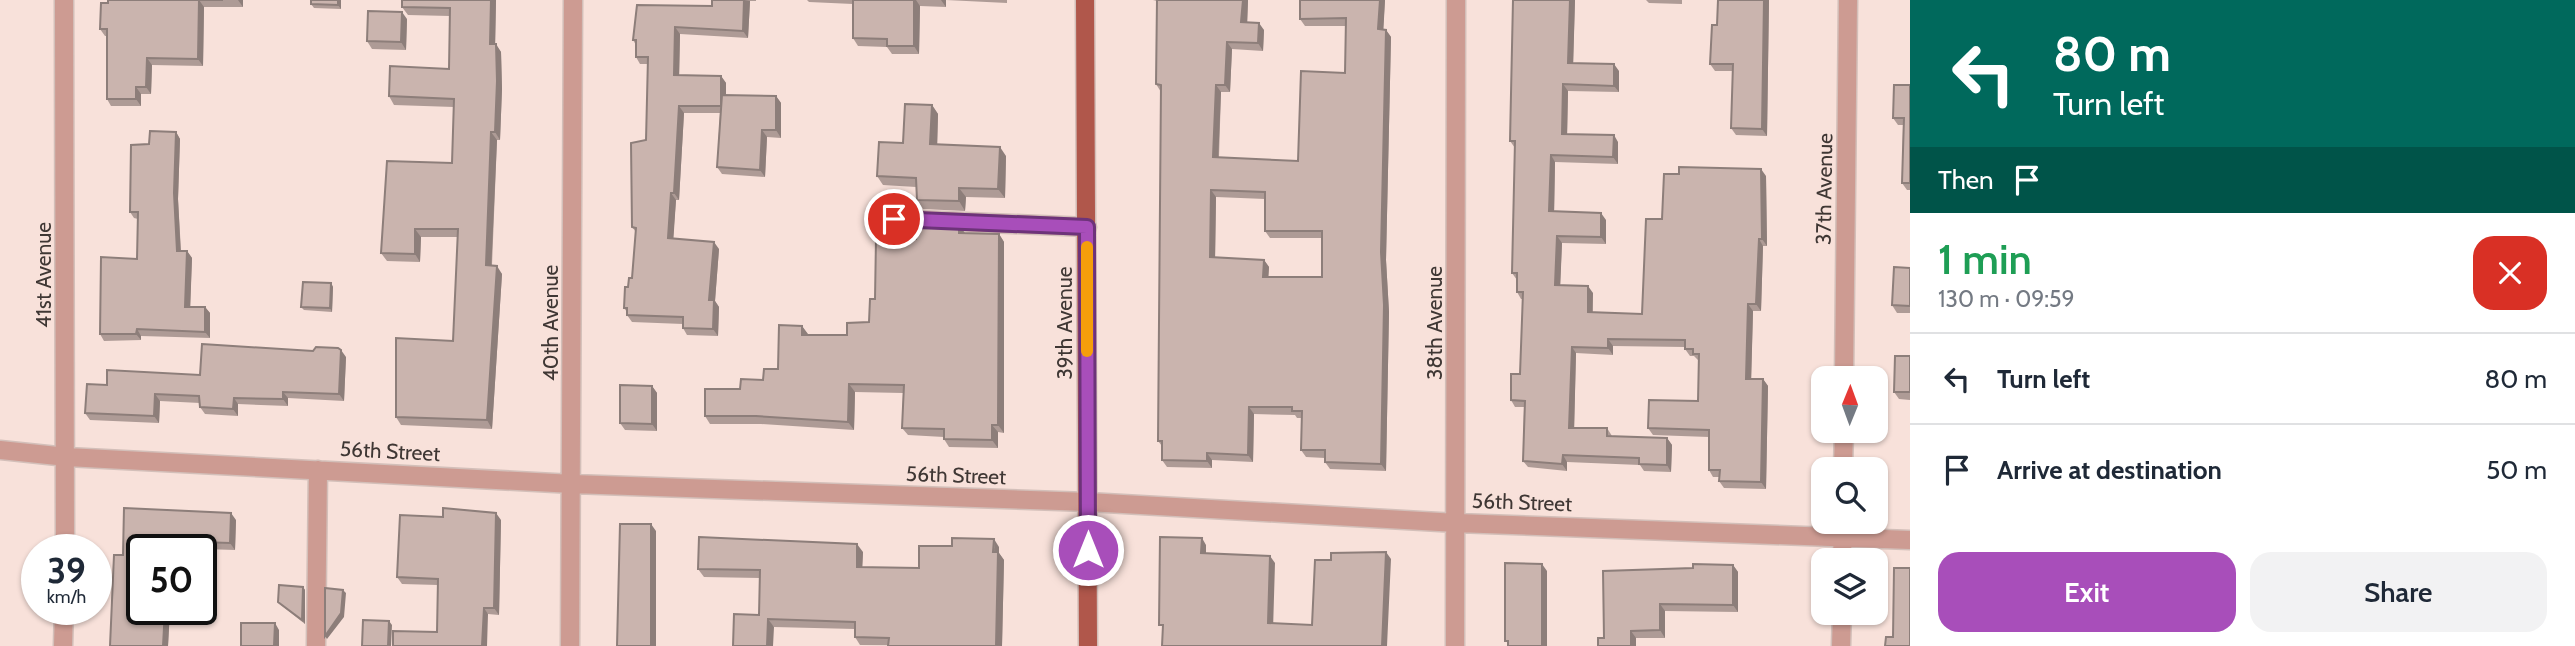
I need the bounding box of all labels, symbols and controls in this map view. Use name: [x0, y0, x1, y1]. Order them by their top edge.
text: 80 m: [2053, 24, 2171, 83]
icon: left: [1938, 28, 2029, 119]
text: Turn left: [2053, 84, 2164, 123]
street label: 37th Avenue: [1811, 133, 1837, 245]
icon: arrive: [2008, 161, 2046, 199]
text: Then: [1938, 164, 1994, 196]
pin: [864, 189, 924, 249]
icon: arrive: [875, 200, 913, 238]
street label: 41st Avenue: [31, 222, 56, 328]
text: 1 min: [1938, 233, 2032, 285]
button: close: [2473, 236, 2547, 310]
street label: 40th Avenue: [538, 264, 563, 381]
street label: 39th Avenue: [1052, 266, 1077, 380]
street label: 38th Avenue: [1422, 266, 1447, 380]
text: 130 m · 09:59: [1938, 285, 2075, 313]
icon: left: [1938, 360, 1976, 398]
text: Turn left: [1997, 363, 2090, 395]
text: 80 m: [2484, 363, 2547, 395]
north arrow: [1811, 366, 1888, 443]
map controls: [1811, 366, 1888, 625]
street label: 56th Street: [339, 436, 441, 466]
icon: arrive: [1938, 451, 1976, 489]
text: Arrive at destination: [1997, 454, 2222, 486]
text: 50 m: [2486, 454, 2547, 486]
button: search: [1811, 457, 1888, 534]
street label: 56th Street: [905, 461, 1007, 489]
street label: 56th Street: [1471, 488, 1573, 516]
position arrow: [1051, 513, 1125, 587]
speed limit sign: 50: [126, 534, 217, 625]
button: layers: [1811, 548, 1888, 625]
text: 39: [47, 549, 86, 592]
button: Exit: [1938, 552, 2236, 632]
button: Share: [2250, 552, 2547, 632]
text: km/h: [47, 586, 86, 608]

